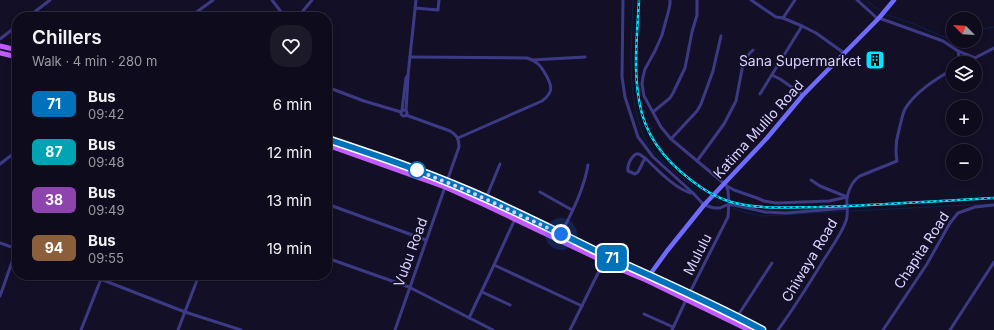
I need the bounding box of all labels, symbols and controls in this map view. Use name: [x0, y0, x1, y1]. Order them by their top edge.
north arrow: [946, 12, 982, 48]
map controls: [946, 12, 982, 180]
button: heart: [270, 25, 312, 67]
text: Chillers: [32, 26, 102, 49]
building icon: Sana Supermarket: [864, 49, 886, 71]
place label: Sana Supermarket: [739, 52, 861, 69]
text: Walk · 4 min · 280 m: [32, 53, 157, 69]
button: layers: [946, 56, 982, 92]
street label: Katima Mulilo Road: [709, 76, 807, 182]
text: Bus: [88, 87, 116, 106]
text: 71: [47, 95, 61, 112]
text: 6 min: [273, 95, 312, 114]
button: +: [946, 100, 982, 136]
text: 09:42: [88, 106, 124, 122]
text: Bus: [88, 135, 116, 154]
text: 87: [45, 143, 63, 160]
text: 12 min: [267, 143, 312, 162]
button: −: [946, 144, 982, 180]
text: 09:48: [88, 154, 124, 170]
unlabelled marker: [408, 161, 426, 179]
text: Bus: [88, 183, 116, 202]
text: 38: [45, 191, 63, 208]
text: 13 min: [267, 191, 312, 210]
text: 09:49: [88, 202, 124, 218]
street label: Chapita Road: [890, 208, 952, 292]
street label: Vubu Road: [390, 215, 430, 289]
street label: Chiwaya Road: [777, 215, 841, 305]
your location: [551, 224, 571, 244]
street label: Mululu: [679, 230, 715, 278]
text: Bus: [88, 231, 116, 250]
text: 94: [45, 239, 63, 256]
text: 19 min: [267, 239, 312, 258]
line badge: 71: [594, 245, 630, 271]
text: 71: [605, 249, 619, 266]
text: 09:55: [88, 250, 124, 266]

